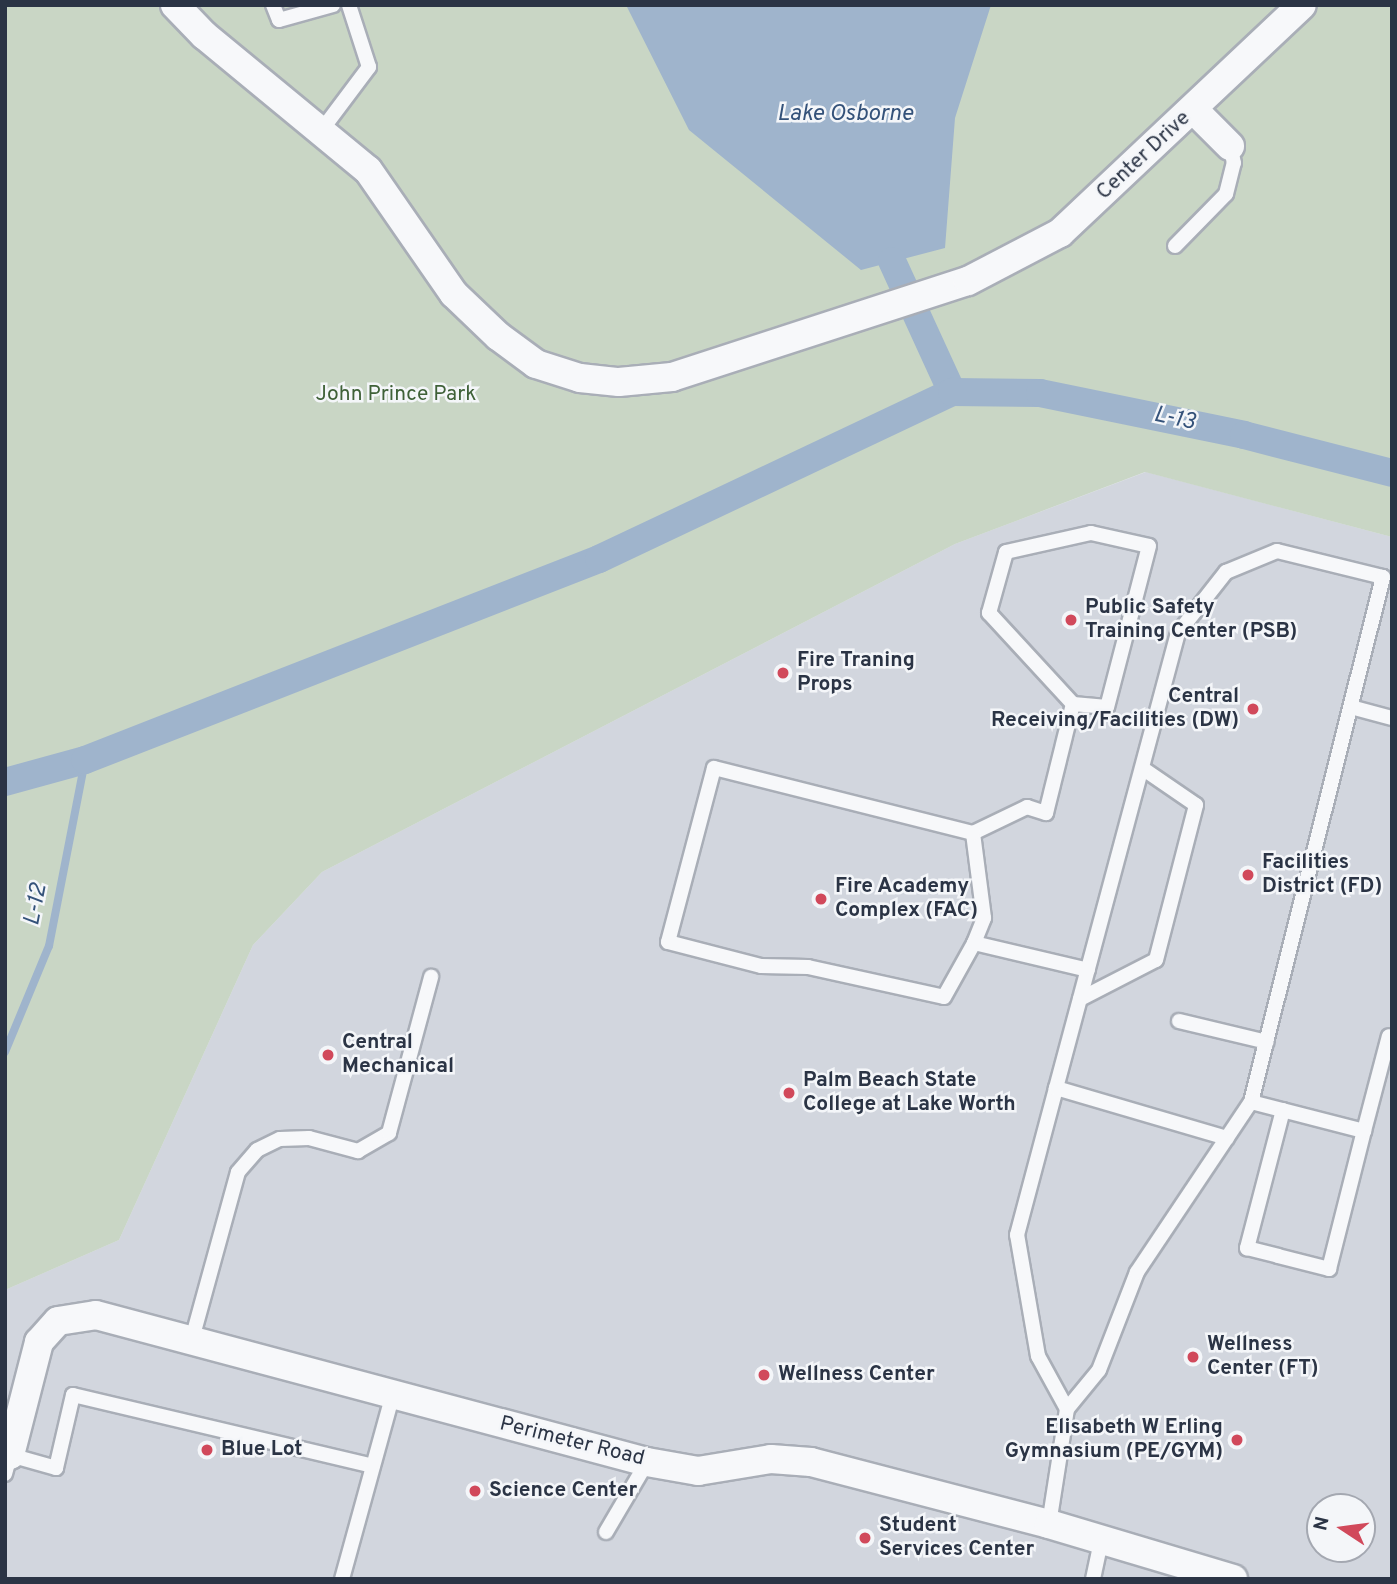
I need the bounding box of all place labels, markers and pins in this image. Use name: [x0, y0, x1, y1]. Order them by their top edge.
place label: Public Safety Training Center (PSB): [1085, 595, 1297, 645]
marker: Public Safety Training Center (PSB): [1063, 612, 1079, 628]
place label: Fire Traning Props: [797, 648, 915, 698]
marker: Fire Traning Props: [775, 665, 791, 681]
place label: Central Receiving/Facilities (DW): [991, 684, 1239, 734]
marker: Central Receiving/Facilities (DW): [1245, 701, 1261, 717]
place label: Facilities District (FD): [1262, 850, 1382, 900]
marker: Facilities District (FD): [1240, 867, 1256, 883]
place label: Fire Academy Complex (FAC): [835, 874, 978, 924]
marker: Fire Academy Complex (FAC): [813, 891, 829, 907]
place label: Central Mechanical: [342, 1030, 454, 1080]
marker: Central Mechanical: [320, 1047, 336, 1063]
place label: Palm Beach State College at Lake Worth: [803, 1068, 1016, 1118]
marker: Palm Beach State College at Lake Worth: [781, 1085, 797, 1101]
place label: Wellness Center (FT): [1207, 1332, 1319, 1382]
marker: Wellness Center (FT): [1185, 1349, 1201, 1365]
place label: Wellness Center: [778, 1362, 935, 1388]
marker: Wellness Center: [756, 1367, 772, 1383]
place label: Elisabeth W Erling Gymnasium (PE/GYM): [1005, 1415, 1223, 1465]
marker: Elisabeth W Erling Gymnasium (PE/GYM): [1229, 1432, 1245, 1448]
place label: Blue Lot: [221, 1437, 303, 1463]
marker: Blue Lot: [199, 1442, 215, 1458]
place label: Science Center: [489, 1478, 637, 1504]
marker: Science Center: [467, 1483, 483, 1499]
place label: Student Services Center: [879, 1513, 1034, 1563]
marker: Student Services Center: [857, 1530, 873, 1546]

